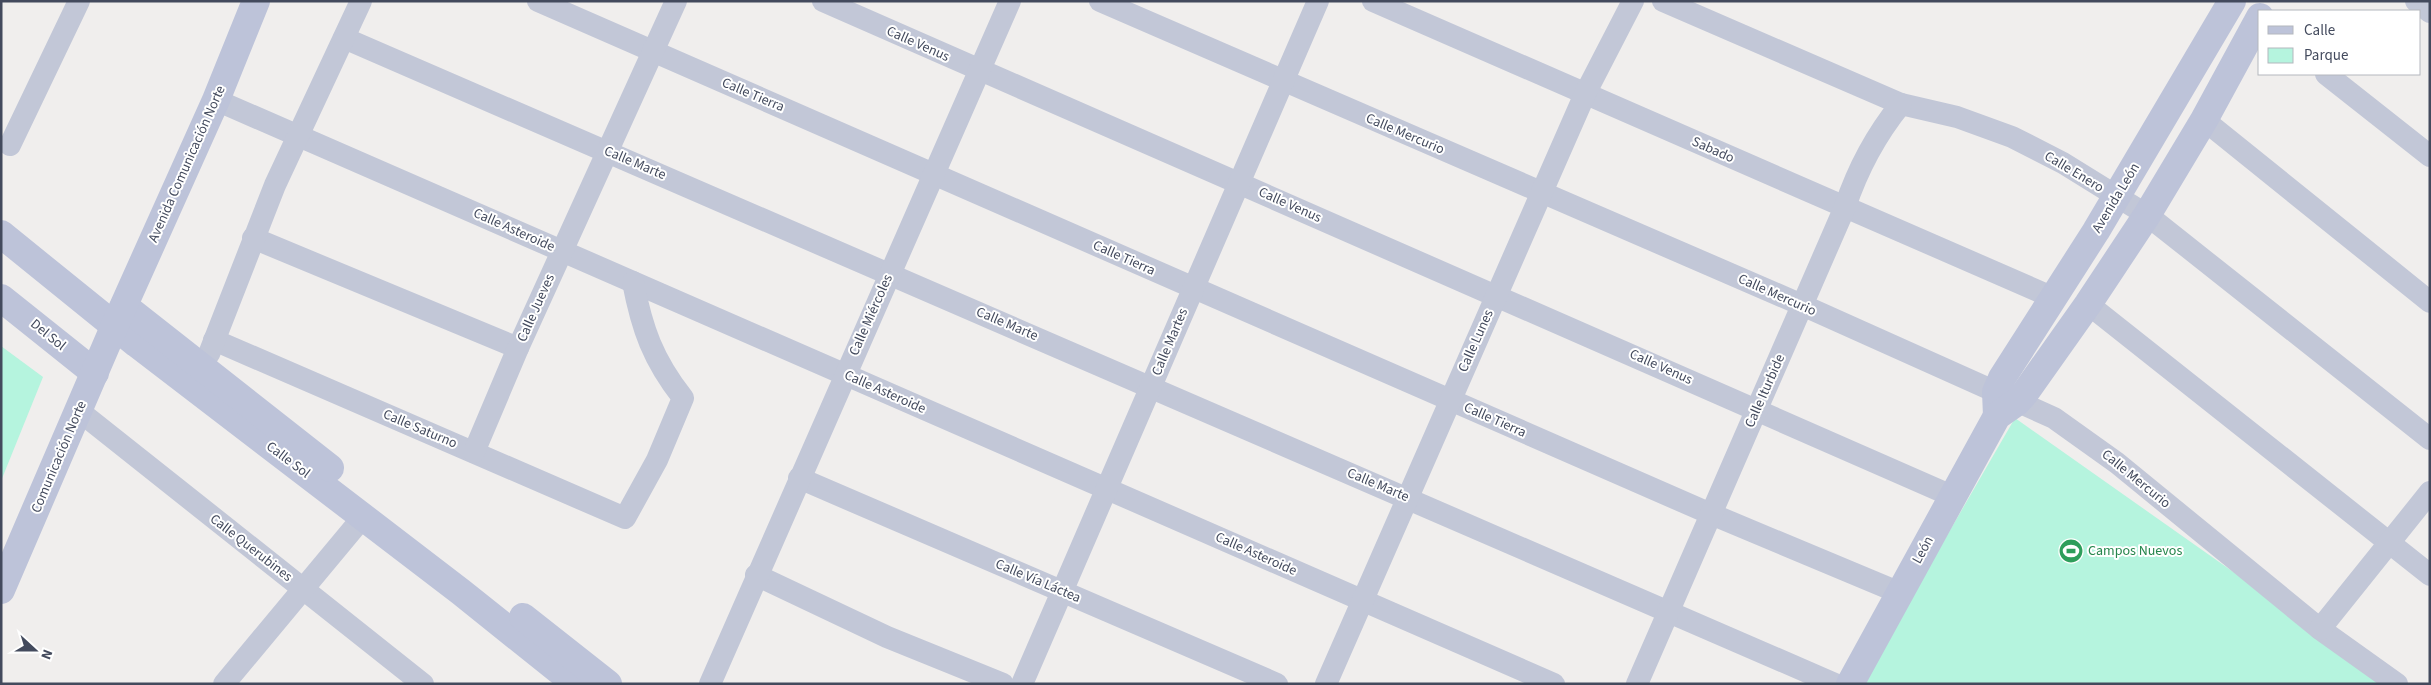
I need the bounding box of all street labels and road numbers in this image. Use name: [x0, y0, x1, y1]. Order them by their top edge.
street label: Calle Venus: [883, 21, 953, 67]
street label: Calle Tierra: [719, 73, 787, 117]
street label: Avenida Comunicación Norte: [143, 82, 231, 246]
street label: Calle Mercurio: [1363, 108, 1447, 160]
street label: Sabado: [1689, 132, 1737, 168]
street label: Calle Marte: [601, 141, 669, 185]
street label: Calle Enero: [2040, 146, 2108, 198]
street label: Avenida León: [2087, 159, 2145, 237]
street label: Calle Venus: [1255, 182, 1325, 228]
street label: Calle Asteroide: [470, 203, 558, 257]
street label: Calle Tierra: [1090, 235, 1158, 281]
street label: Calle Mercurio: [1735, 269, 1819, 321]
street label: Calle Jueves: [512, 271, 560, 345]
street label: Calle Miércoles: [844, 271, 898, 359]
street label: Calle Marte: [973, 302, 1041, 346]
street label: Calle Martes: [1147, 305, 1193, 379]
street label: Calle Lunes: [1453, 306, 1499, 376]
street label: Del Sol: [26, 314, 70, 356]
street label: Calle Venus: [1626, 344, 1696, 390]
street label: Calle Iturbide: [1740, 351, 1790, 431]
street label: Calle Asteroide: [841, 365, 929, 419]
street label: Calle Tierra: [1461, 397, 1529, 443]
street label: Comunicación Norte: [26, 398, 92, 516]
street label: Calle Saturno: [380, 404, 460, 454]
street label: Calle Sol: [262, 437, 315, 483]
street label: Calle Mercurio: [2097, 445, 2175, 513]
street label: Calle Marte: [1344, 463, 1412, 507]
street label: Calle Querubines: [205, 509, 297, 587]
street label: Calle Asteroide: [1212, 527, 1300, 581]
street label: León: [1907, 533, 1939, 567]
street label: Calle Vía Láctea: [992, 554, 1084, 608]

